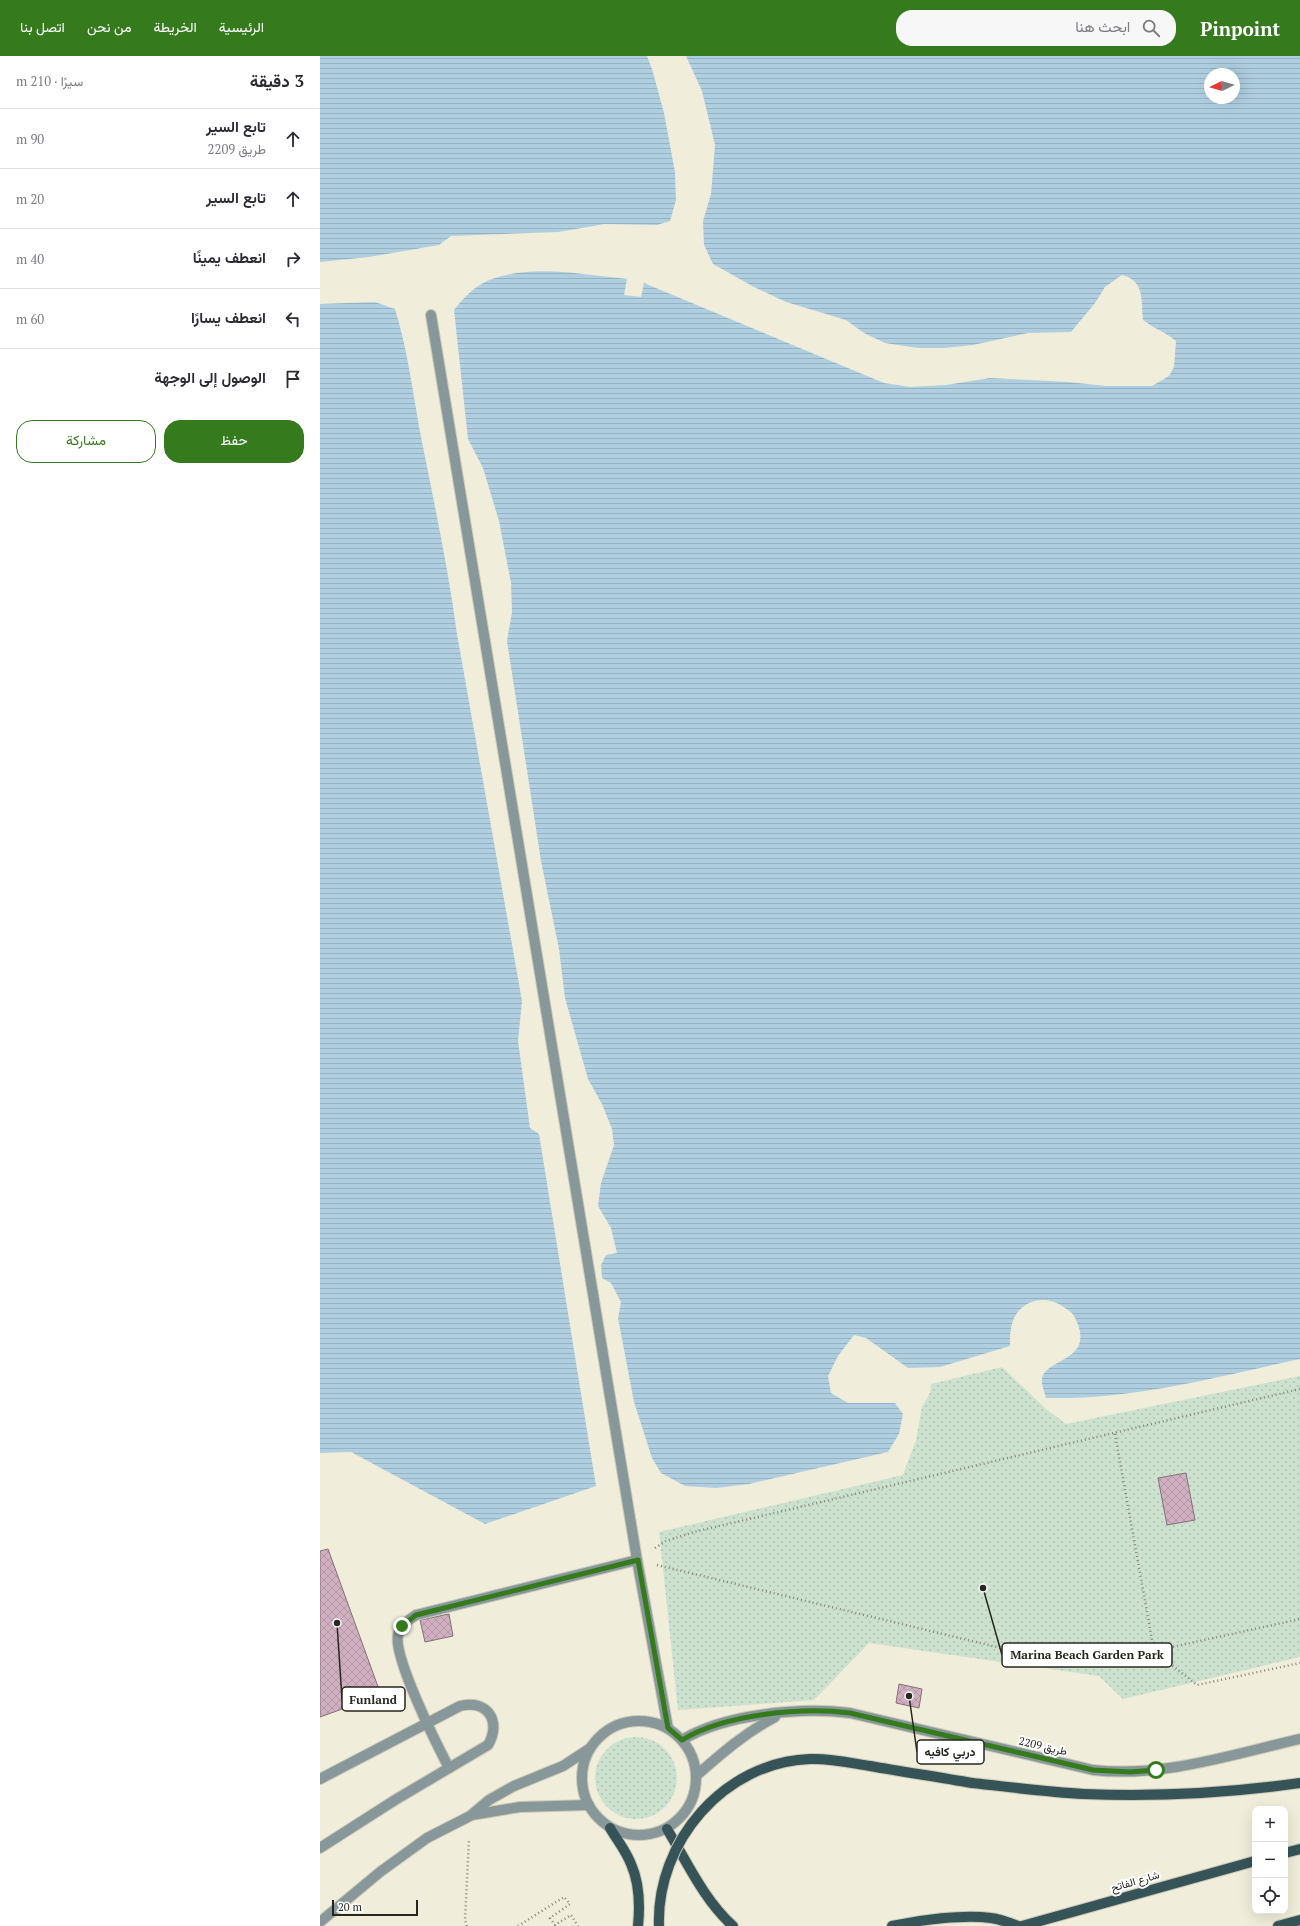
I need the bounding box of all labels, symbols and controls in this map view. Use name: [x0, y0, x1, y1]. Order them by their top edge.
search box: [896, 10, 1176, 46]
text: ابحث هنا: [1075, 16, 1130, 36]
text: Pinpoint: [1200, 16, 1280, 41]
text: اتصل بنا: [20, 17, 65, 36]
text: من نحن: [87, 17, 131, 36]
text: الخريطة: [153, 17, 197, 36]
text: الرئيسية: [219, 17, 264, 36]
icon: search: [1140, 17, 1162, 39]
north arrow: [1204, 68, 1240, 104]
text: 3 دقيقة: [250, 69, 304, 92]
text: سيرًا · 210 m: [16, 72, 83, 90]
text: تابع السير: [206, 116, 266, 136]
icon: ahead: [282, 128, 304, 150]
text: 90 m: [16, 130, 44, 148]
text: طريق 2209: [208, 140, 266, 158]
text: تابع السير: [206, 187, 266, 207]
icon: ahead: [282, 188, 304, 210]
text: 20 m: [16, 190, 44, 208]
text: انعطف يمينًا: [193, 247, 266, 267]
icon: right: [282, 248, 304, 270]
text: 40 m: [16, 250, 44, 268]
text: انعطف يسارًا: [191, 307, 266, 327]
icon: left: [282, 308, 304, 330]
text: 60 m: [16, 310, 44, 328]
text: الوصول إلى الوجهة: [154, 367, 266, 387]
icon: arrive: [282, 368, 304, 390]
button: مشاركة: [16, 420, 156, 463]
button: حفظ: [164, 420, 304, 463]
route end: [393, 1617, 411, 1635]
callout: Marina Beach Garden Park: [1002, 1643, 1172, 1667]
text: Marina Beach Garden Park: [1010, 1647, 1164, 1662]
callout: Funland: [342, 1687, 405, 1711]
text: Funland: [349, 1692, 398, 1707]
street label: طريق 2209: [1017, 1734, 1069, 1758]
callout: دربي كافيه: [917, 1740, 984, 1764]
text: دربي كافيه: [924, 1744, 976, 1762]
route start: [1147, 1761, 1165, 1779]
map controls: [1252, 1806, 1288, 1914]
button: +: [1252, 1806, 1288, 1842]
button: −: [1252, 1842, 1288, 1878]
street label: شارع الفاتح: [1109, 1867, 1161, 1896]
button: locate: [1252, 1878, 1288, 1914]
scale bar: [332, 1898, 418, 1917]
text: 20 m: [338, 1900, 362, 1914]

